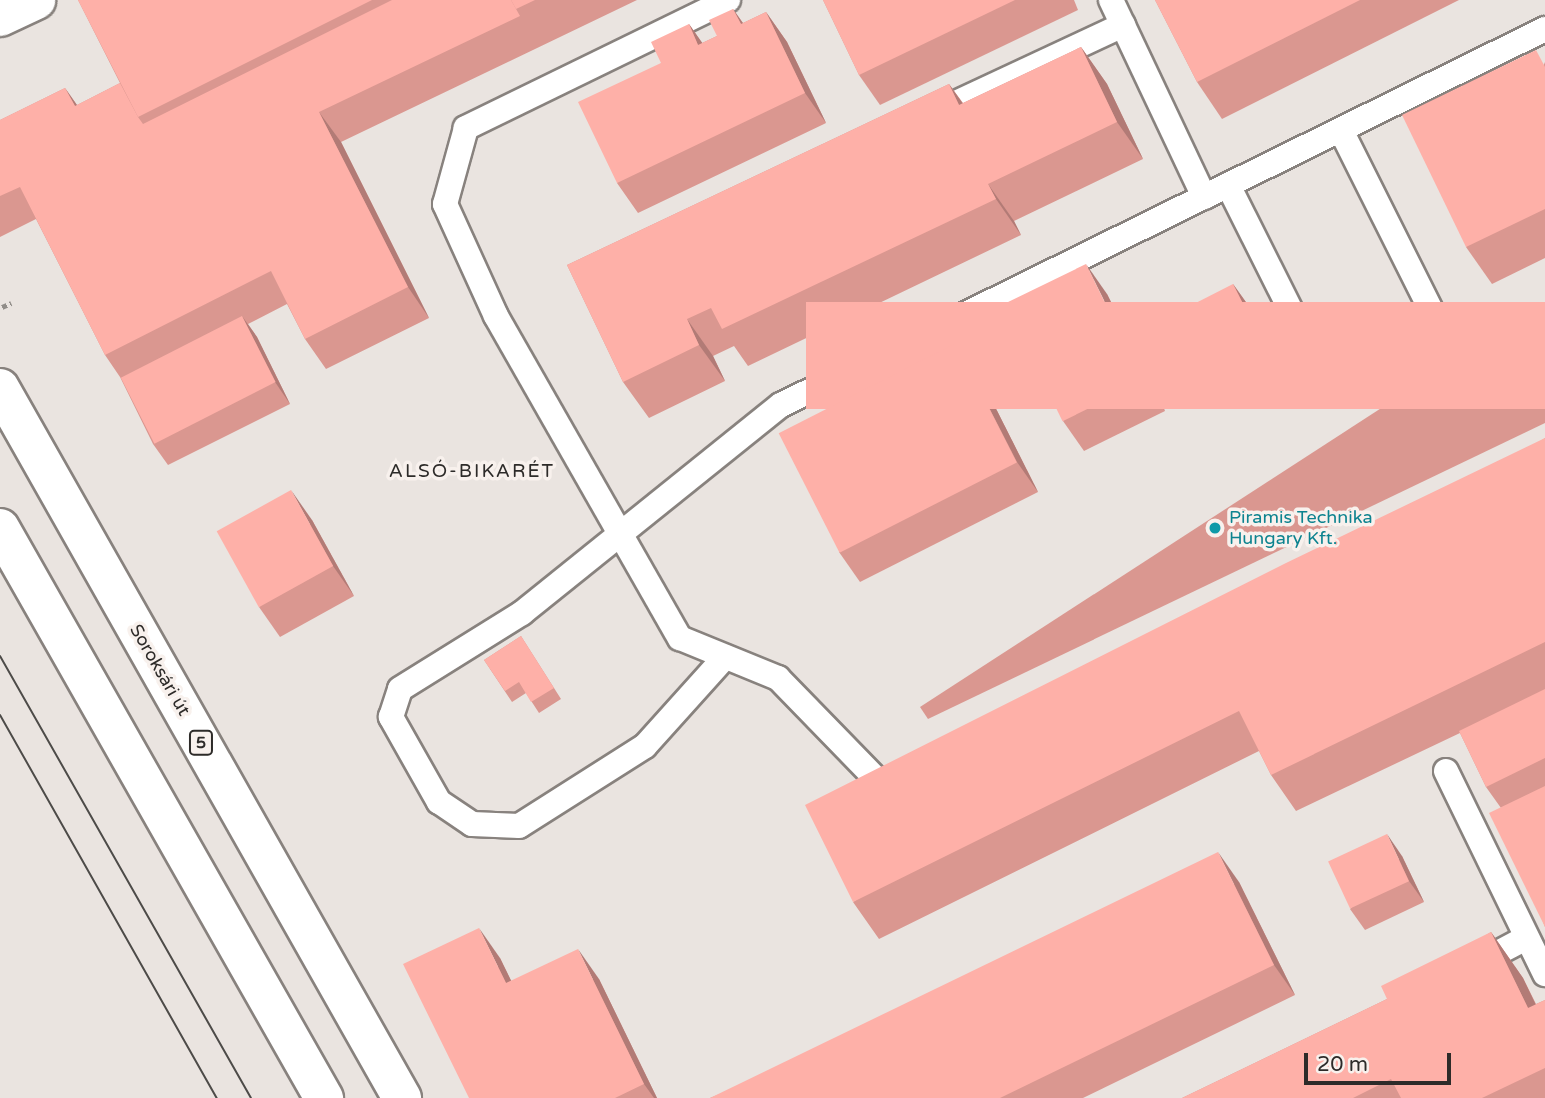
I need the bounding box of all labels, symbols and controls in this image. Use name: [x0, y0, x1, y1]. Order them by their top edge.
district label: ALSÓ-BIKARÉT: [390, 461, 554, 483]
place label: Piramis Technika Hungary Kft.: [1229, 507, 1373, 550]
marker: Piramis Technika Hungary Kft.: [1207, 520, 1223, 536]
street label: Soroksári út: [125, 620, 195, 720]
road number: 5: [189, 730, 213, 756]
scale bar: [1307, 1038, 1454, 1082]
text: 20 m: [1317, 1052, 1368, 1077]

